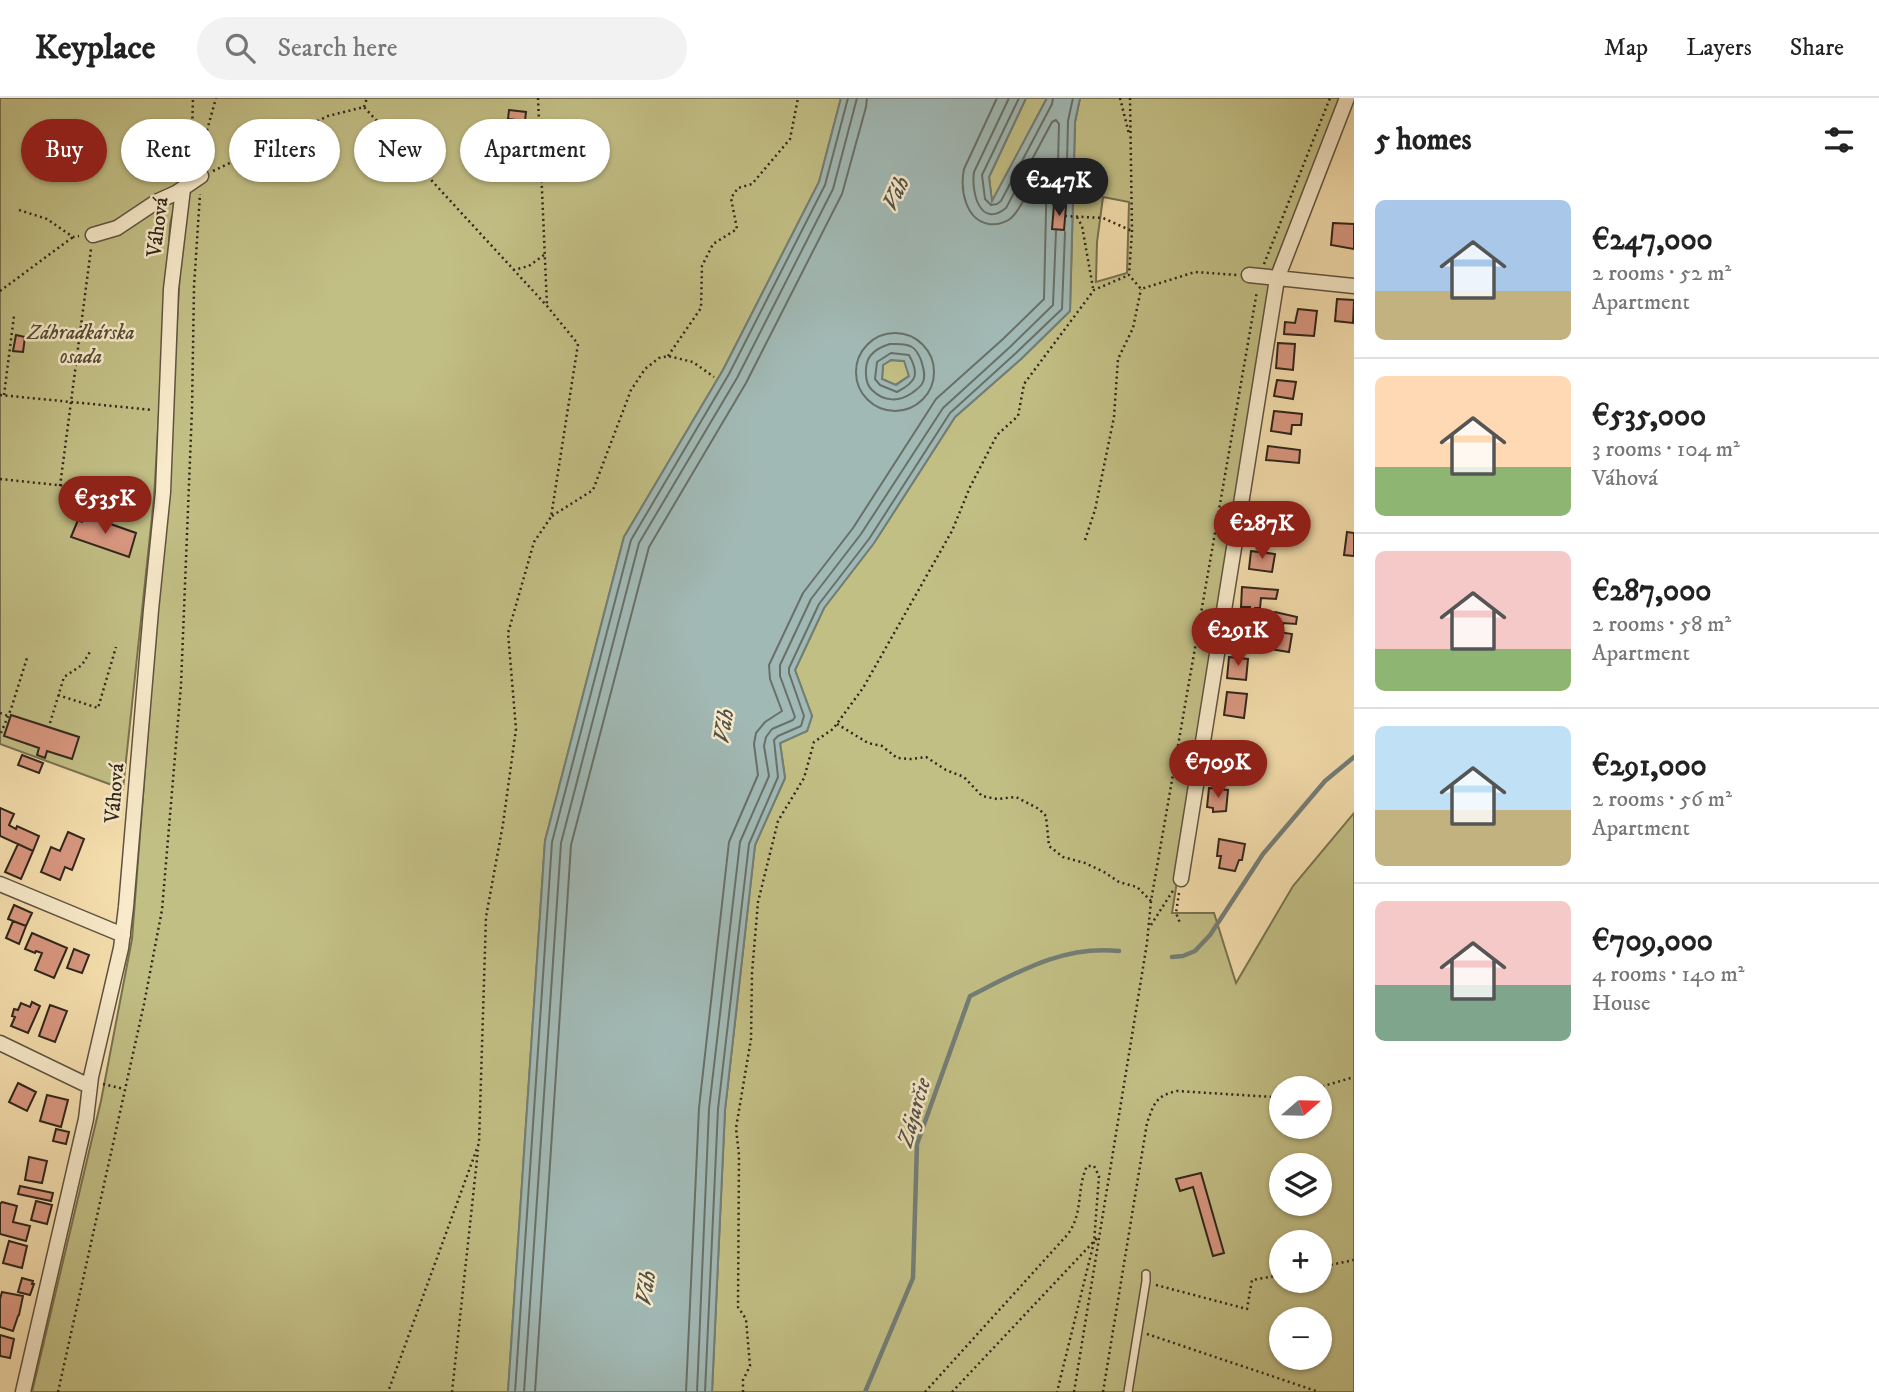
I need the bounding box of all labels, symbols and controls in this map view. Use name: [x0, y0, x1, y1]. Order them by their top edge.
search box: [197, 17, 687, 80]
text: Keyplace: [35, 28, 155, 69]
icon: search: [221, 29, 259, 67]
text: Search here: [277, 32, 398, 65]
text: Map: [1604, 33, 1648, 63]
text: Layers: [1686, 33, 1752, 63]
text: Share: [1790, 33, 1844, 63]
chip: Buy: [21, 119, 107, 182]
chip: Rent: [121, 119, 215, 182]
chip: Filters: [229, 119, 340, 182]
chip: New: [354, 119, 446, 182]
chip: Apartment: [460, 119, 610, 182]
icon: filters: [1820, 121, 1858, 159]
text: 5 homes: [1375, 122, 1471, 159]
pin: €247K: [1010, 158, 1108, 218]
text: €247K: [1026, 166, 1092, 195]
water label: Váh: [876, 172, 917, 215]
street label: Váhová: [141, 196, 175, 260]
text: €247,000: [1592, 222, 1713, 259]
icon: home: [1431, 228, 1515, 312]
text: 2 rooms · 52 m²: [1592, 259, 1731, 288]
text: Apartment: [1592, 288, 1690, 317]
park label: Záhradkárska osada: [26, 320, 135, 370]
text: €535,000: [1592, 398, 1706, 435]
icon: home: [1431, 404, 1515, 488]
text: 3 rooms · 104 m²: [1592, 435, 1740, 464]
text: Váhová: [1592, 464, 1658, 493]
pin: €535K: [56, 476, 154, 536]
text: €535K: [74, 484, 136, 513]
pin: €287K: [1213, 502, 1311, 561]
text: €287K: [1230, 509, 1294, 538]
text: €287,000: [1592, 573, 1711, 610]
icon: home: [1431, 579, 1515, 663]
pin: €291K: [1189, 608, 1287, 668]
text: 2 rooms · 58 m²: [1592, 610, 1731, 639]
text: €291K: [1208, 616, 1268, 645]
text: Apartment: [1592, 639, 1690, 668]
water label: Váh: [708, 707, 741, 745]
pin: €709K: [1169, 740, 1267, 800]
text: €709K: [1185, 748, 1251, 777]
text: €291,000: [1592, 748, 1707, 785]
icon: home: [1431, 754, 1515, 838]
street label: Váhová: [99, 762, 131, 825]
text: 2 rooms · 56 m²: [1592, 785, 1732, 814]
text: Apartment: [1592, 814, 1690, 843]
text: €709,000: [1592, 923, 1713, 960]
icon: home: [1431, 929, 1515, 1013]
text: 4 rooms · 140 m²: [1592, 960, 1745, 989]
text: House: [1592, 989, 1650, 1018]
water label: Zájarčie: [891, 1074, 938, 1151]
north arrow: [1269, 1076, 1332, 1139]
map controls: [1269, 1076, 1332, 1370]
button: layers: [1269, 1153, 1332, 1216]
button: +: [1269, 1230, 1332, 1293]
water label: Váh: [630, 1269, 663, 1307]
button: −: [1269, 1307, 1332, 1370]

